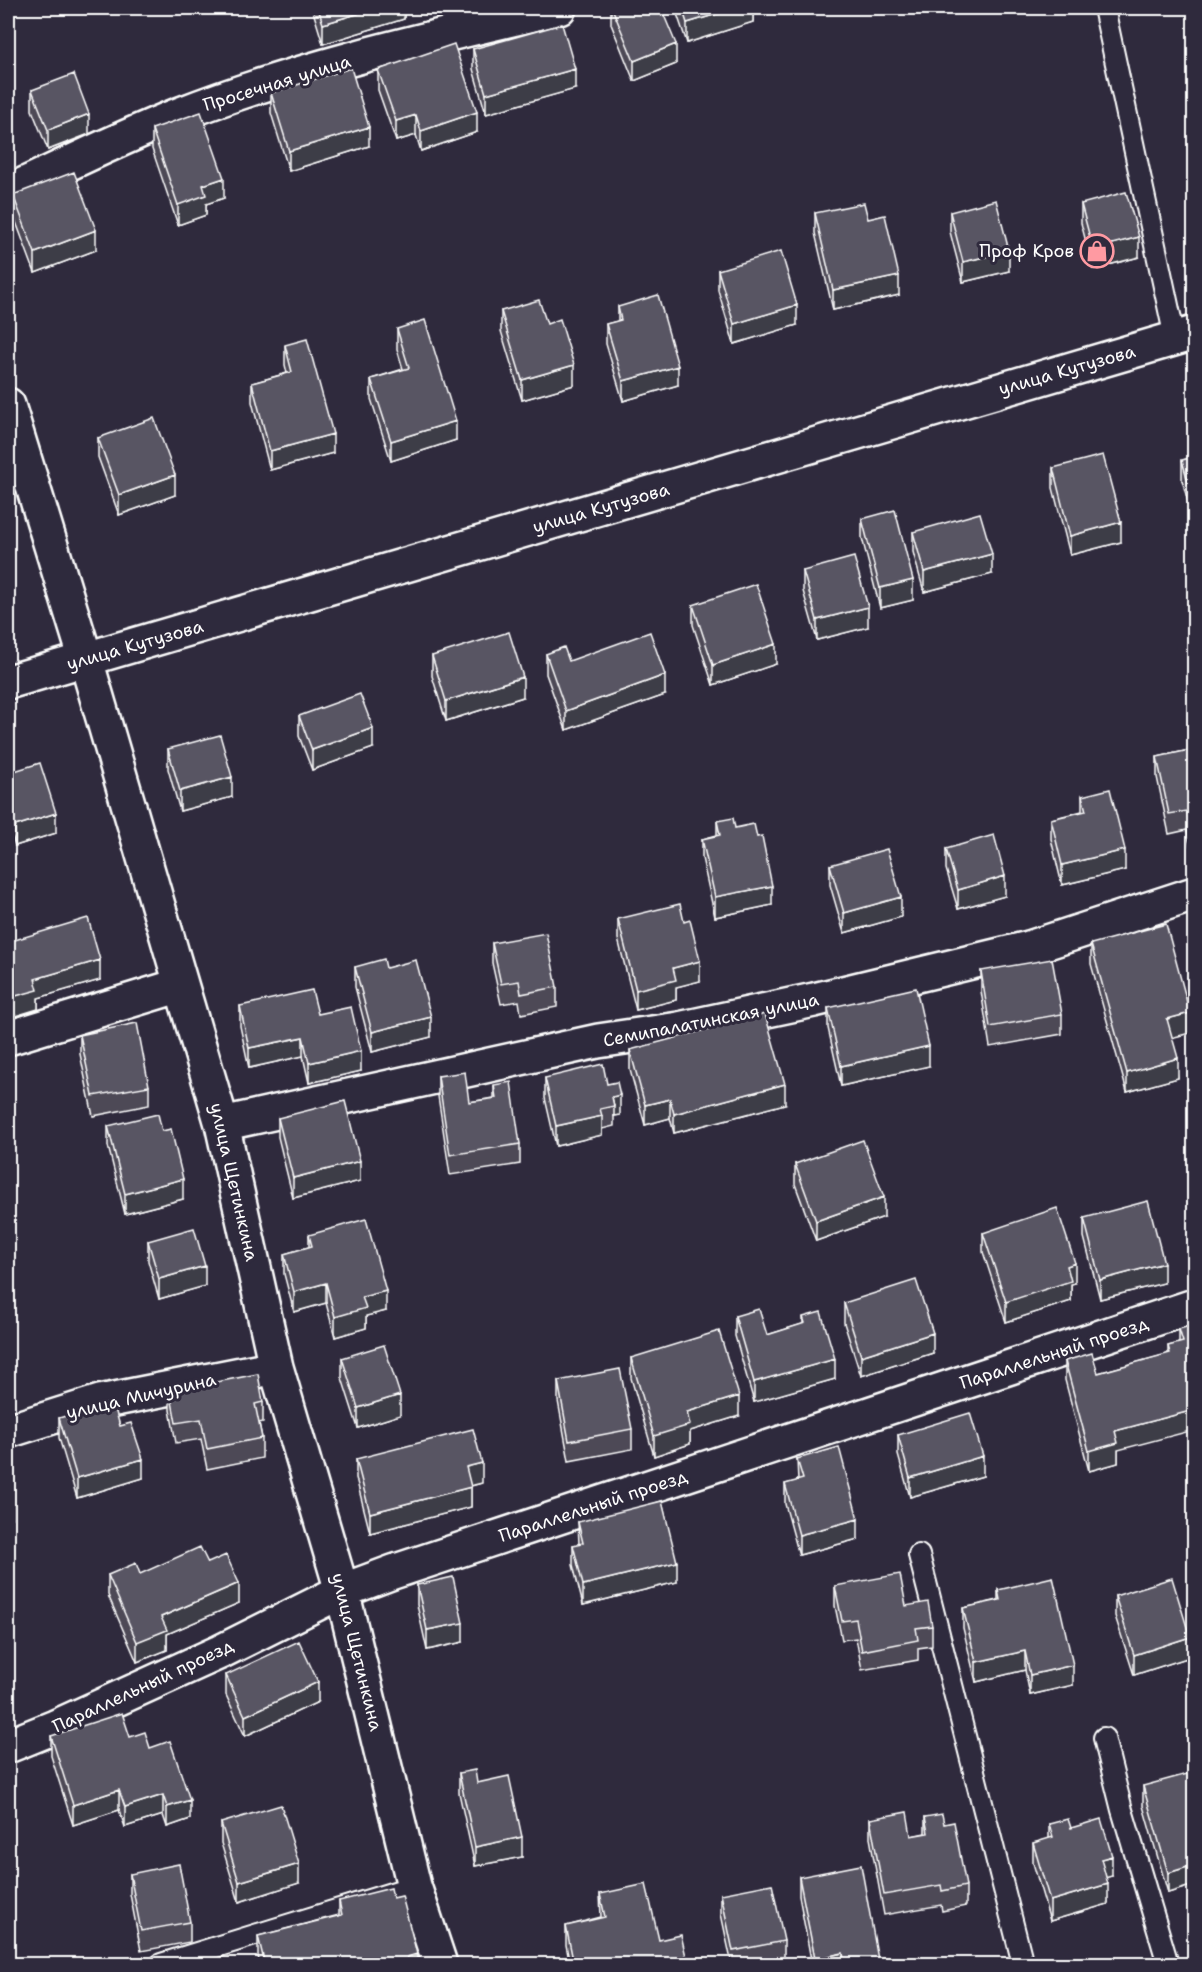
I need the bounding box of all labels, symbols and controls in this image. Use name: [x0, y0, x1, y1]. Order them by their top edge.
street label: Просечная улица: [200, 49, 354, 117]
shop icon: Проф Кров: [1079, 233, 1115, 269]
place label: Проф Кров: [979, 239, 1074, 263]
street label: улица Кутузова: [996, 339, 1138, 401]
street label: улица Кутузова: [530, 477, 672, 539]
street label: улица Кутузова: [64, 614, 206, 676]
street label: Семипалатинская улица: [601, 987, 821, 1053]
street label: улица Щетинкина: [204, 1100, 264, 1264]
street label: Параллельный проезд: [957, 1311, 1152, 1395]
street label: улица Мичурина: [64, 1367, 218, 1425]
street label: Параллельный проезд: [496, 1464, 691, 1548]
street label: улица Щетинкина: [326, 1571, 388, 1733]
street label: Параллельный проезд: [49, 1633, 238, 1739]

